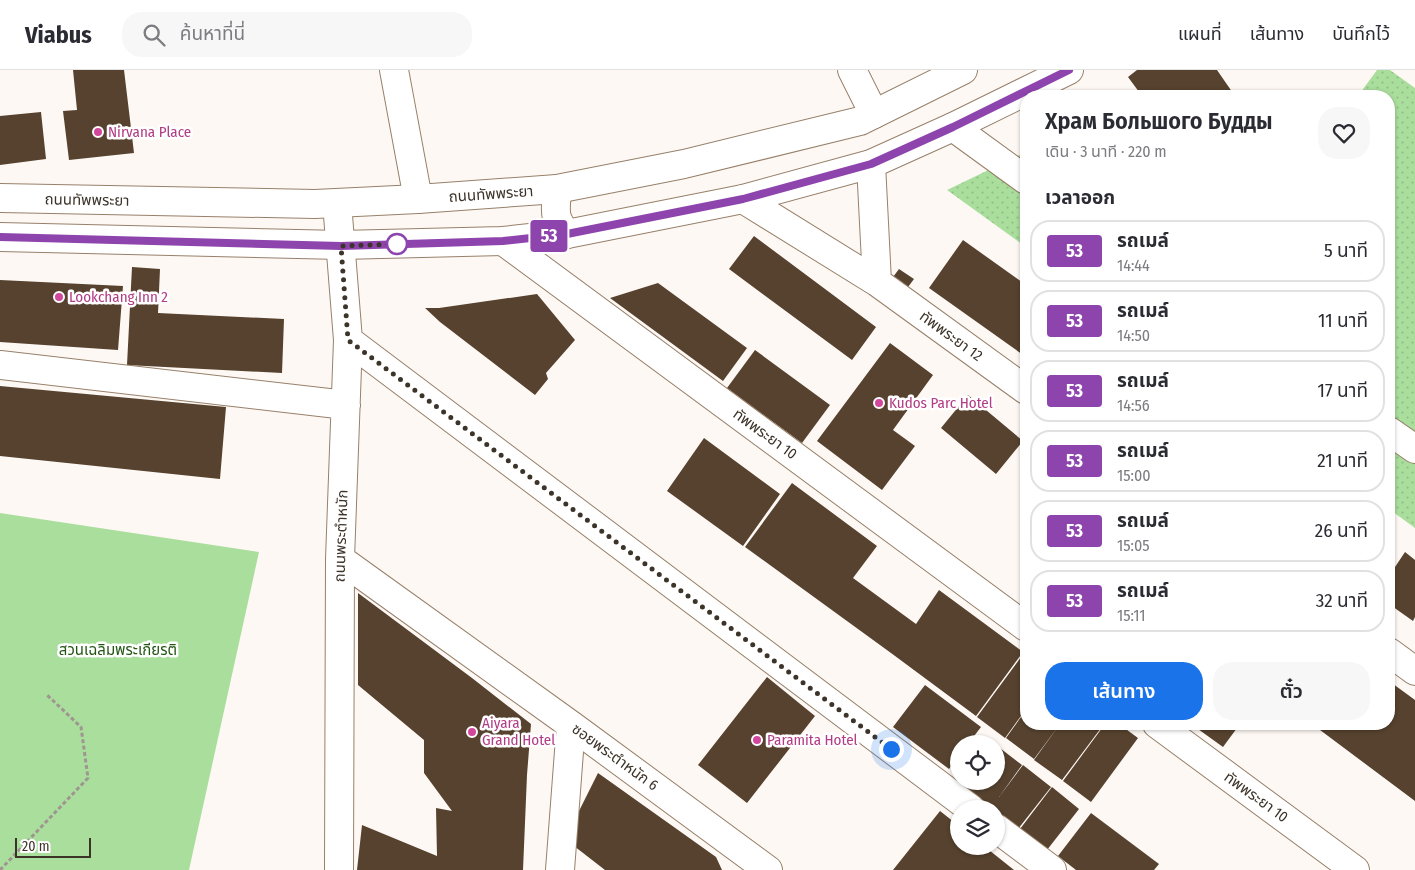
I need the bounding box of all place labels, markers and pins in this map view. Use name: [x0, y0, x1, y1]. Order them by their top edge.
place label: Nirvana Place: [108, 123, 191, 141]
marker: Nirvana Place: [92, 126, 104, 138]
unlabelled marker: [386, 233, 408, 255]
place label: Lookchang Inn 2: [69, 288, 168, 306]
marker: Lookchang Inn 2: [53, 291, 65, 303]
place label: Kudos Parc Hotel: [889, 394, 993, 412]
marker: Kudos Parc Hotel: [873, 397, 885, 409]
place label: Aiyara Grand Hotel: [482, 714, 555, 749]
marker: Aiyara Grand Hotel: [466, 726, 478, 738]
place label: Paramita Hotel: [767, 731, 858, 749]
marker: Paramita Hotel: [751, 734, 763, 746]

